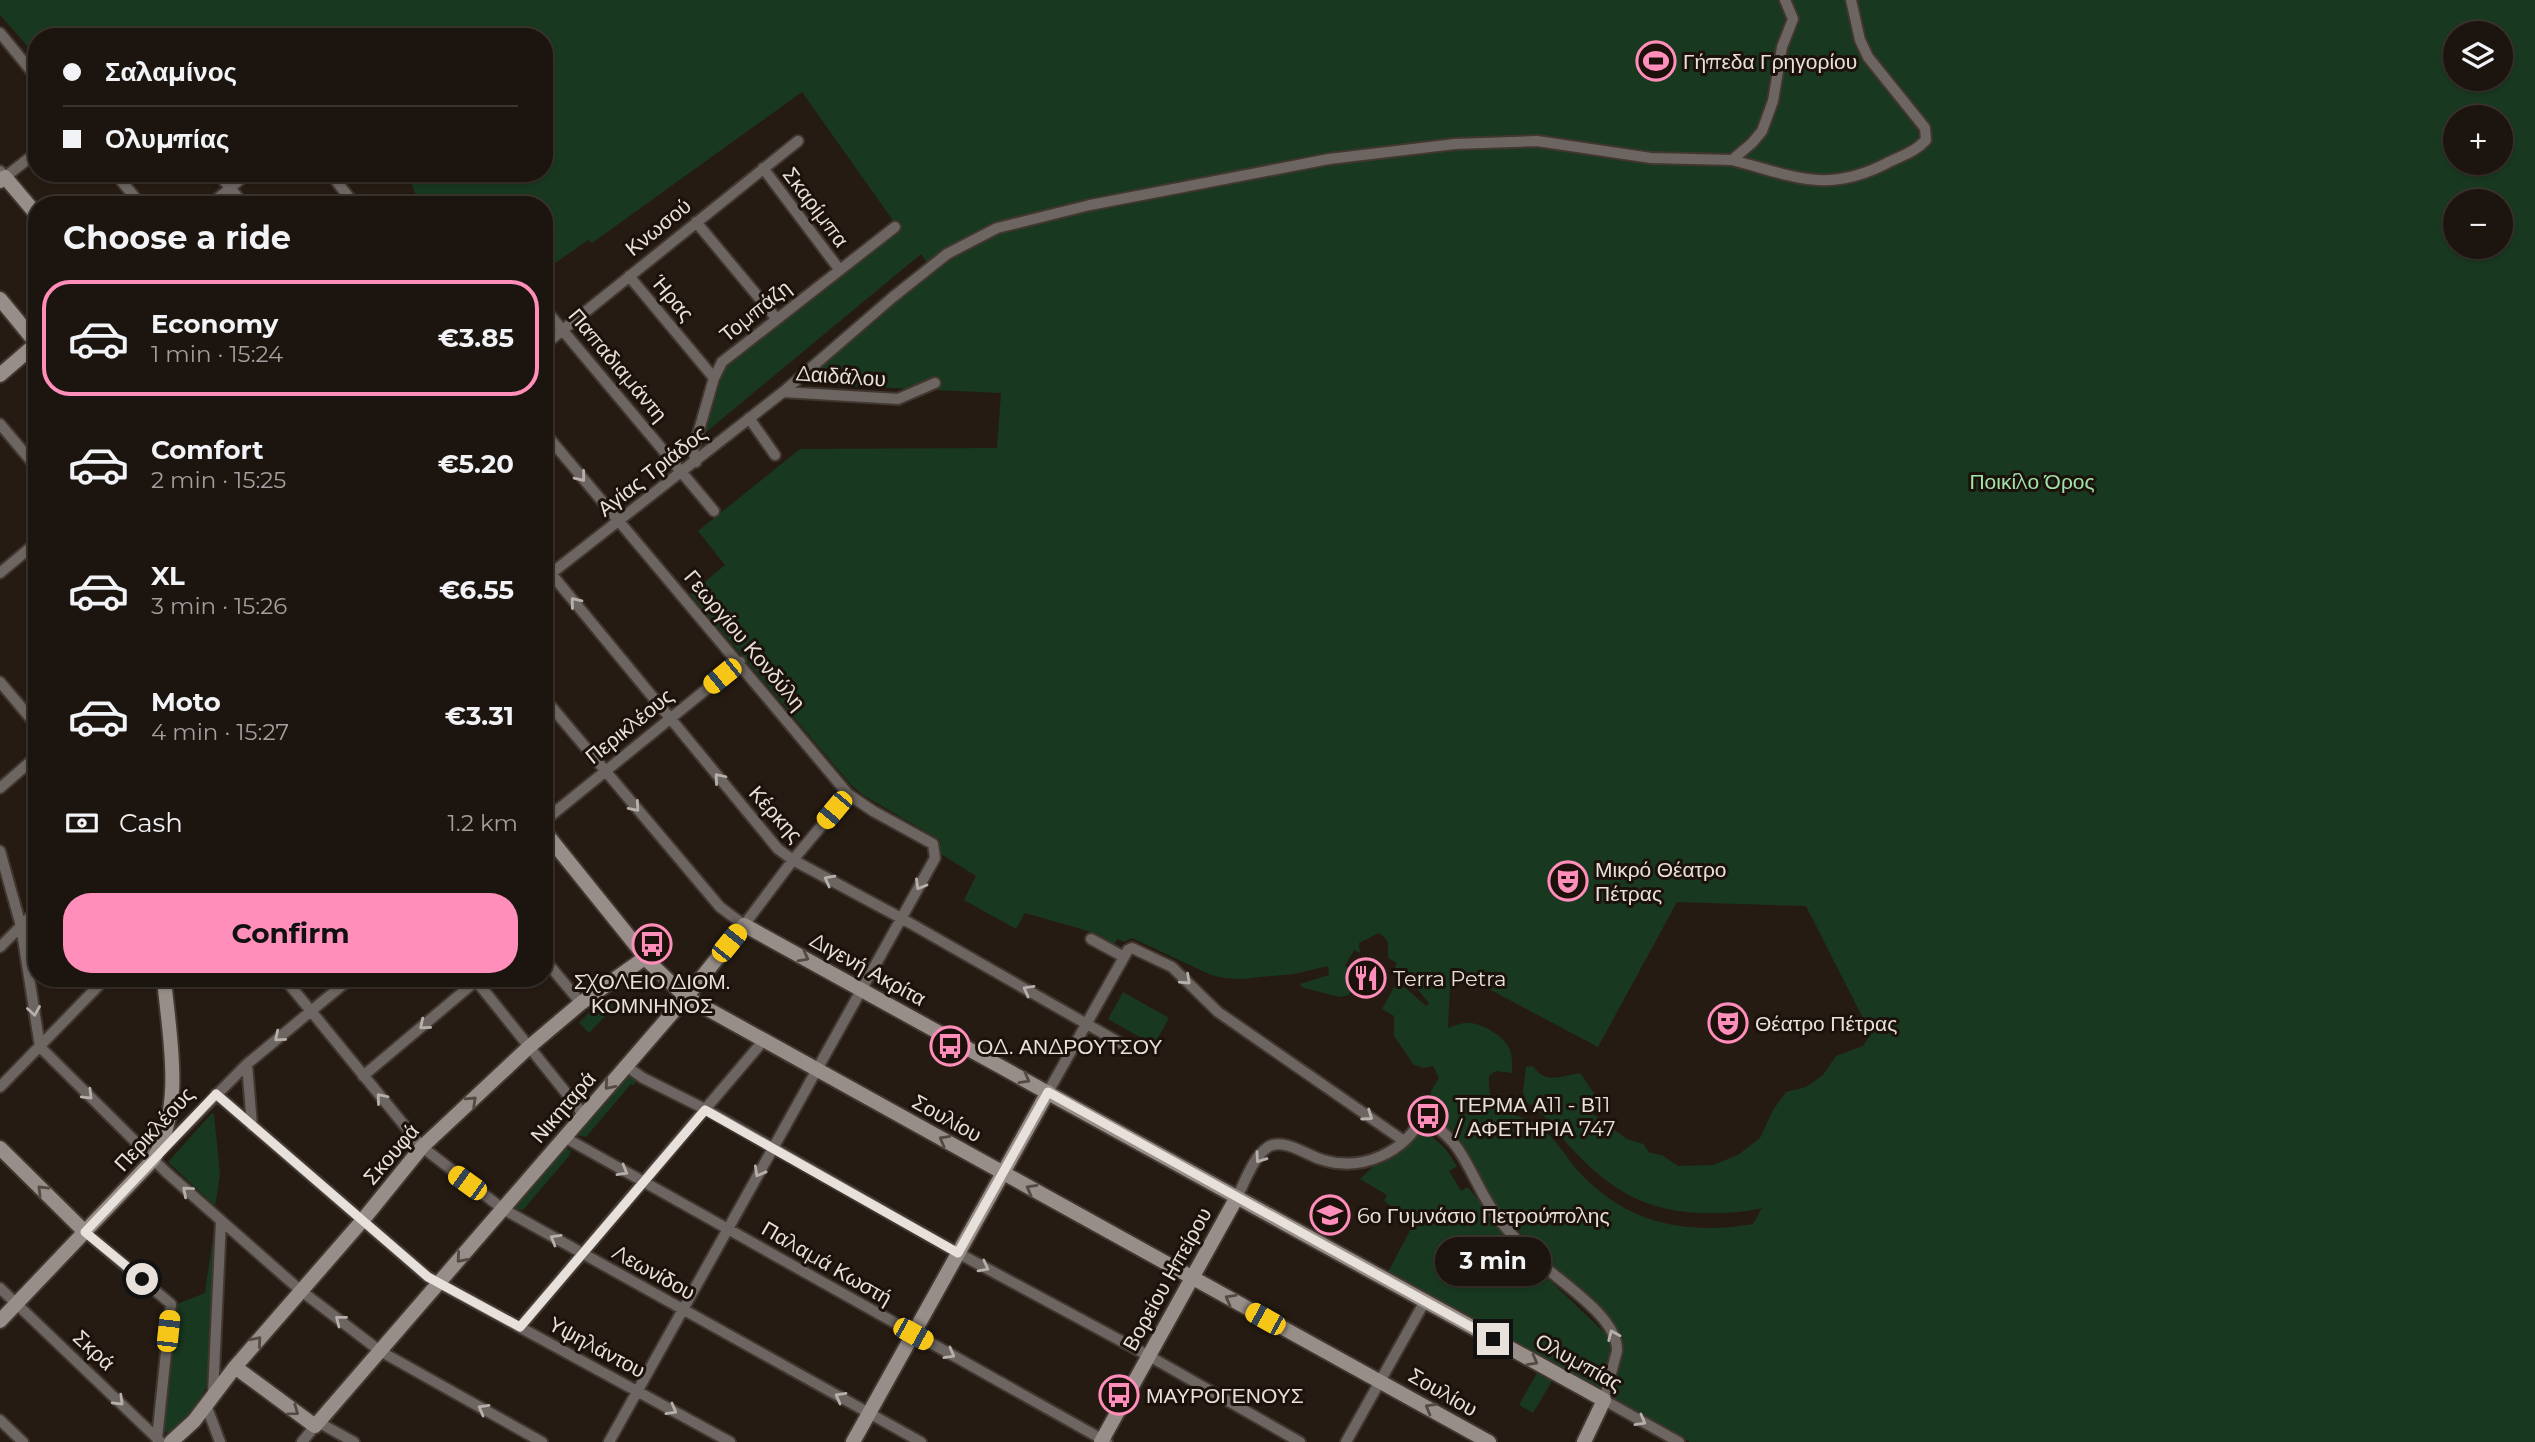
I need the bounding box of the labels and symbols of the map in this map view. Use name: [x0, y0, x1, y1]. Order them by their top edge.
sports icon: Γήπεδα Γρηγορίου: [1635, 40, 1677, 82]
place label: Γήπεδα Γρηγορίου: [1683, 49, 1857, 74]
street label: Σκαρίμπα: [778, 162, 854, 252]
street label: Κνωσού: [620, 193, 696, 261]
street label: Ήρας: [646, 269, 699, 326]
street label: Τομπάζη: [714, 275, 796, 347]
street label: Παπαδιαμάντη: [563, 303, 673, 427]
street label: Δαιδάλου: [795, 360, 887, 392]
street label: Αγίας Τριάδος: [592, 421, 712, 521]
one-way arrow: [573, 469, 586, 481]
park label: Ποικίλο Όρος: [1969, 469, 2095, 494]
street label: Γεωργίου Κονδύλη: [679, 565, 811, 715]
one-way arrow: [570, 597, 583, 609]
car: [700, 655, 745, 697]
street label: Περικλέους: [580, 683, 678, 769]
one-way arrow: [715, 773, 727, 786]
street label: Κέρκης: [744, 781, 808, 847]
car: [813, 787, 856, 833]
one-way arrow: [627, 799, 639, 812]
place label: Μικρό Θέατρο Πέτρας: [1595, 857, 1727, 906]
theatre icon: Μικρό Θέατρο Πέτρας: [1547, 860, 1589, 902]
one-way arrow: [824, 874, 837, 888]
one-way arrow: [915, 877, 928, 890]
car: [708, 920, 751, 966]
bus stop icon: ΣΧΟΛΕΙΟ ΔΙΟΜ. ΚΟΜΝΗΝΟΣ: [631, 923, 673, 965]
street label: Διγενή Ακρίτα: [806, 927, 930, 1011]
one-way arrow: [797, 949, 809, 963]
restaurant icon: Terra Petra: [1345, 957, 1387, 999]
place label: Terra Petra: [1393, 966, 1506, 991]
place label: ΣΧΟΛΕΙΟ ΔΙΟΜ. ΚΟΜΝΗΝΟΣ: [574, 969, 730, 1018]
one-way arrow: [1178, 971, 1191, 984]
one-way arrow: [1023, 985, 1036, 998]
theatre icon: Θέατρο Πέτρας: [1707, 1002, 1749, 1044]
one-way arrow: [26, 1005, 41, 1017]
place label: Θέατρο Πέτρας: [1755, 1011, 1897, 1036]
one-way arrow: [419, 1017, 432, 1029]
bus stop icon: ΟΔ. ΑΝΔΡΟΥΤΣΟΥ: [929, 1025, 971, 1067]
one-way arrow: [274, 1029, 287, 1041]
place label: ΟΔ. ΑΝΔΡΟΥΤΣΟΥ: [977, 1034, 1162, 1059]
street label: Νικηταρά: [525, 1066, 601, 1148]
one-way arrow: [1017, 1071, 1030, 1084]
one-way arrow: [605, 1077, 617, 1090]
street label: Περικλέους: [109, 1082, 199, 1176]
one-way arrow: [80, 1086, 93, 1099]
street label: Σουλίου: [908, 1089, 986, 1147]
place label: ΤΕΡΜΑ Α11 - Β11 / ΑΦΕΤΗΡΙΑ 747: [1454, 1092, 1615, 1141]
one-way arrow: [377, 1093, 389, 1106]
bus stop icon: ΤΕΡΜΑ Α11 - Β11 / ΑΦΕΤΗΡΙΑ 747: [1407, 1095, 1449, 1137]
one-way arrow: [463, 1096, 476, 1109]
one-way arrow: [1360, 1108, 1373, 1120]
street label: Σκουφά: [358, 1119, 424, 1189]
one-way arrow: [938, 1135, 951, 1148]
one-way arrow: [1256, 1150, 1268, 1163]
car: [444, 1162, 491, 1204]
one-way arrow: [616, 1163, 629, 1176]
one-way arrow: [754, 1165, 767, 1177]
one-way arrow: [1026, 1184, 1038, 1197]
one-way arrow: [38, 1185, 51, 1198]
one-way arrow: [182, 1187, 195, 1199]
school or university icon: 6ο Γυμνάσιο Πετρούπολης: [1309, 1194, 1351, 1236]
street label: Βορείου Ηπείρου: [1117, 1203, 1217, 1355]
place label: 6ο Γυμνάσιο Πετρούπολης: [1357, 1203, 1610, 1228]
street label: Παλαμά Κωστή: [758, 1216, 896, 1310]
one-way arrow: [550, 1234, 563, 1247]
callout: 3 min: [1435, 1238, 1551, 1286]
street label: Λεωνίδου: [608, 1239, 700, 1305]
one-way arrow: [456, 1249, 469, 1262]
one-way arrow: [977, 1259, 990, 1273]
route start: [126, 1263, 158, 1295]
one-way arrow: [1225, 1294, 1237, 1307]
car: [1242, 1300, 1289, 1338]
car: [156, 1309, 181, 1353]
street label: Υψηλάντου: [544, 1311, 650, 1383]
car: [890, 1315, 937, 1353]
one-way arrow: [335, 1316, 348, 1329]
route end: [1477, 1323, 1509, 1355]
street label: Σκρά: [68, 1325, 120, 1375]
street label: Ολυμπίας: [1531, 1328, 1627, 1396]
one-way arrow: [1607, 1330, 1621, 1342]
one-way arrow: [249, 1336, 261, 1349]
one-way arrow: [942, 1346, 955, 1359]
one-way arrow: [1526, 1352, 1538, 1366]
street label: Σουλίου: [1404, 1362, 1482, 1422]
bus stop icon: ΜΑΥΡΟΓΕΝΟΥΣ: [1098, 1374, 1140, 1416]
place label: ΜΑΥΡΟΓΕΝΟΥΣ: [1146, 1383, 1304, 1408]
one-way arrow: [835, 1392, 847, 1405]
one-way arrow: [111, 1393, 124, 1406]
one-way arrow: [665, 1402, 677, 1415]
one-way arrow: [286, 1403, 299, 1415]
one-way arrow: [1424, 1403, 1437, 1416]
one-way arrow: [477, 1404, 490, 1417]
one-way arrow: [1634, 1413, 1647, 1426]

